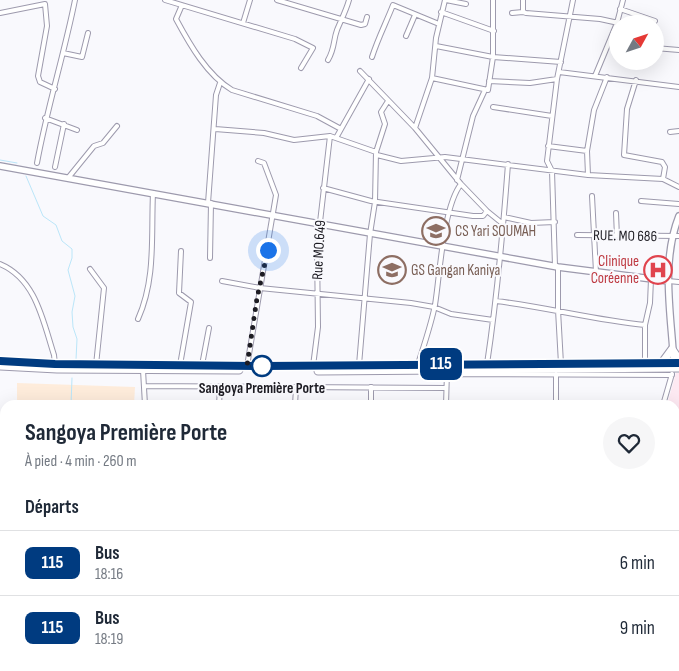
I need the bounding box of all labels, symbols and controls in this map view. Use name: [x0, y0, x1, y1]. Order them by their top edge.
north arrow: [609, 15, 664, 70]
map controls: [609, 15, 664, 70]
school or university icon: CS Yari SOUMAH: [421, 216, 451, 246]
street label: Rue MO.649: [308, 220, 330, 280]
place label: CS Yari SOUMAH: [455, 222, 536, 241]
street label: RUE. MO 686: [593, 226, 657, 246]
your location: [256, 238, 281, 263]
place label: Clinique Coréenne: [591, 252, 639, 288]
school or university icon: GS Gangan Kaniya: [377, 255, 407, 285]
hospital icon: Clinique Coréenne: [643, 255, 673, 285]
place label: GS Gangan Kaniya: [411, 261, 500, 280]
line badge: 115: [412, 348, 470, 380]
text: 115: [430, 353, 452, 374]
marker: Sangoya Première Porte: [251, 355, 273, 377]
place label: Sangoya Première Porte: [199, 379, 325, 398]
button: heart: [603, 417, 655, 469]
text: Sangoya Première Porte: [25, 418, 227, 447]
text: À pied · 4 min · 260 m: [25, 452, 137, 471]
text: Départs: [25, 496, 79, 519]
text: Bus: [95, 542, 120, 565]
text: 115: [41, 552, 64, 573]
text: 6 min: [620, 552, 655, 575]
text: 18:16: [95, 565, 123, 584]
text: Bus: [95, 607, 120, 630]
text: 115: [41, 617, 64, 638]
text: 9 min: [620, 617, 655, 640]
text: 18:19: [95, 630, 123, 649]

